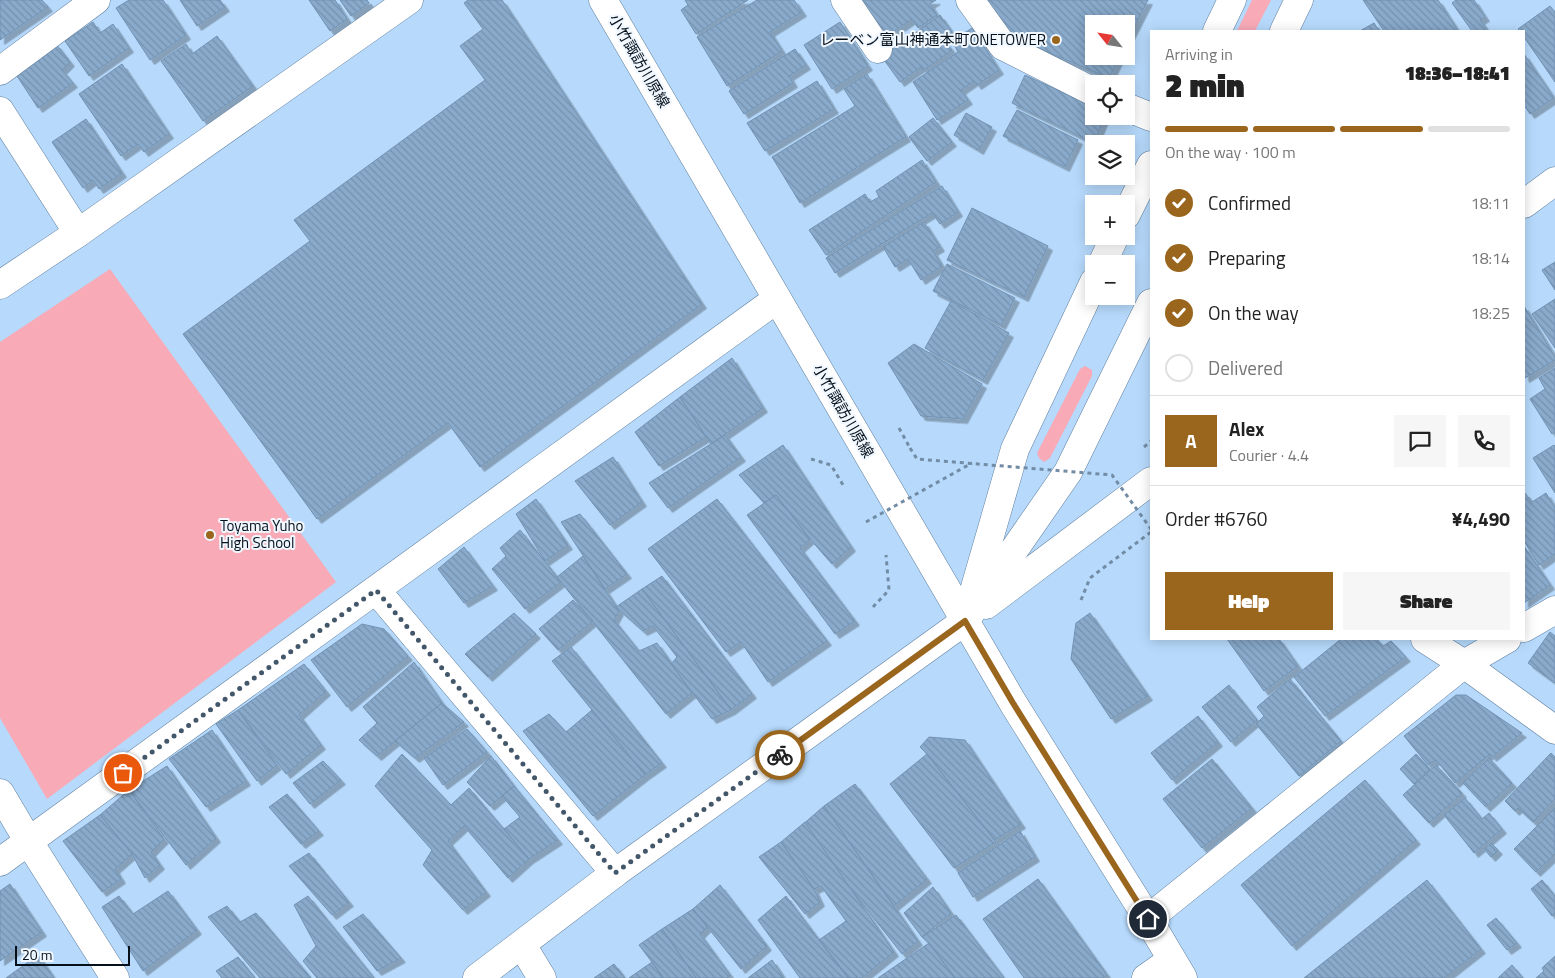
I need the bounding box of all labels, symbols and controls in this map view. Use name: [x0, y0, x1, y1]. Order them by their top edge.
street label: 小竹諏訪川原線: [603, 10, 676, 112]
north arrow: [1085, 15, 1135, 65]
map controls: [1085, 15, 1135, 305]
place label: レーベン富山神通本町ONETOWER: [819, 28, 1046, 51]
marker: レーベン富山神通本町ONETOWER: [1050, 34, 1062, 46]
text: Arriving in: [1165, 42, 1233, 66]
text: 18:36–18:41: [1405, 58, 1510, 87]
text: 2 min: [1165, 61, 1245, 109]
button: locate: [1085, 75, 1135, 125]
button: layers: [1085, 135, 1135, 185]
text: On the way · 100 m: [1165, 140, 1296, 164]
text: Confirmed: [1208, 188, 1291, 217]
icon: check: [1165, 189, 1193, 217]
text: 18:11: [1471, 191, 1510, 215]
button: +: [1085, 195, 1135, 245]
text: Preparing: [1208, 243, 1285, 272]
icon: check: [1165, 244, 1193, 272]
text: 18:14: [1471, 246, 1510, 270]
button: −: [1085, 255, 1135, 305]
text: On the way: [1208, 298, 1299, 327]
icon: check: [1165, 299, 1193, 327]
text: 18:25: [1471, 301, 1510, 325]
text: Delivered: [1208, 353, 1283, 382]
street label: 小竹諏訪川原線: [807, 360, 880, 462]
text: Alex: [1229, 414, 1264, 443]
button: chat: [1394, 415, 1446, 467]
button: phone: [1458, 415, 1510, 467]
text: A: [1185, 426, 1197, 455]
text: Courier · 4.4: [1229, 443, 1309, 467]
text: Order #6760: [1165, 504, 1267, 533]
text: ¥4,490: [1452, 504, 1510, 533]
place label: Toyama Yuho High School: [220, 514, 303, 554]
marker: Toyama Yuho High School: [204, 529, 216, 541]
button: Help: [1165, 572, 1333, 630]
button: Share: [1343, 572, 1510, 630]
courier: [755, 730, 805, 780]
icon: bike: [766, 741, 794, 769]
pin: [102, 752, 144, 794]
icon: bag: [109, 759, 137, 787]
pin: [1127, 898, 1169, 940]
icon: home: [1134, 905, 1162, 933]
scale bar: [15, 943, 130, 966]
text: 20 m: [22, 944, 52, 965]

